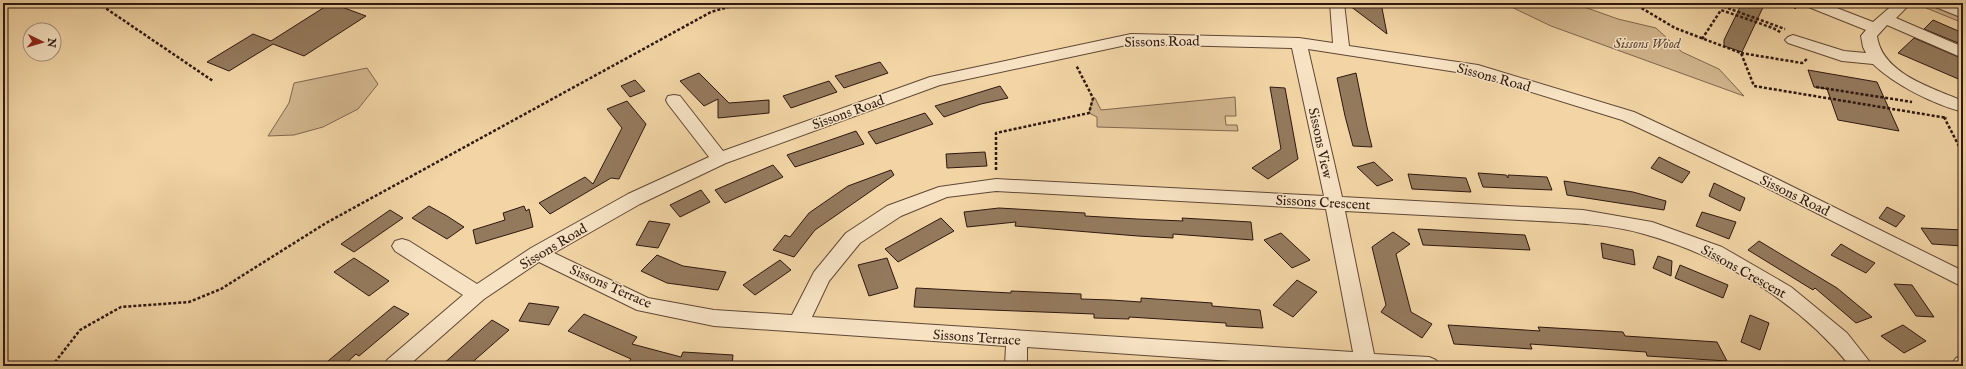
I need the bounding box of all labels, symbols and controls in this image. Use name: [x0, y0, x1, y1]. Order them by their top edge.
north arrow: [22, 22, 62, 62]
street label: Sissons Road: [1124, 32, 1200, 52]
park label: Sissons Wood: [1614, 35, 1682, 53]
text: N: [44, 36, 58, 49]
street label: Sissons Road: [1455, 60, 1533, 97]
street label: Sissons Road: [810, 91, 887, 134]
street label: Sissons View: [1304, 106, 1336, 181]
street label: Sissons Road: [1757, 171, 1833, 221]
street label: Sissons Crescent: [1275, 192, 1371, 214]
street label: Sissons Road: [517, 219, 591, 274]
street label: Sissons Crescent: [1698, 241, 1790, 303]
street label: Sissons Terrace: [567, 261, 655, 313]
street label: Sissons Terrace: [932, 326, 1022, 350]

